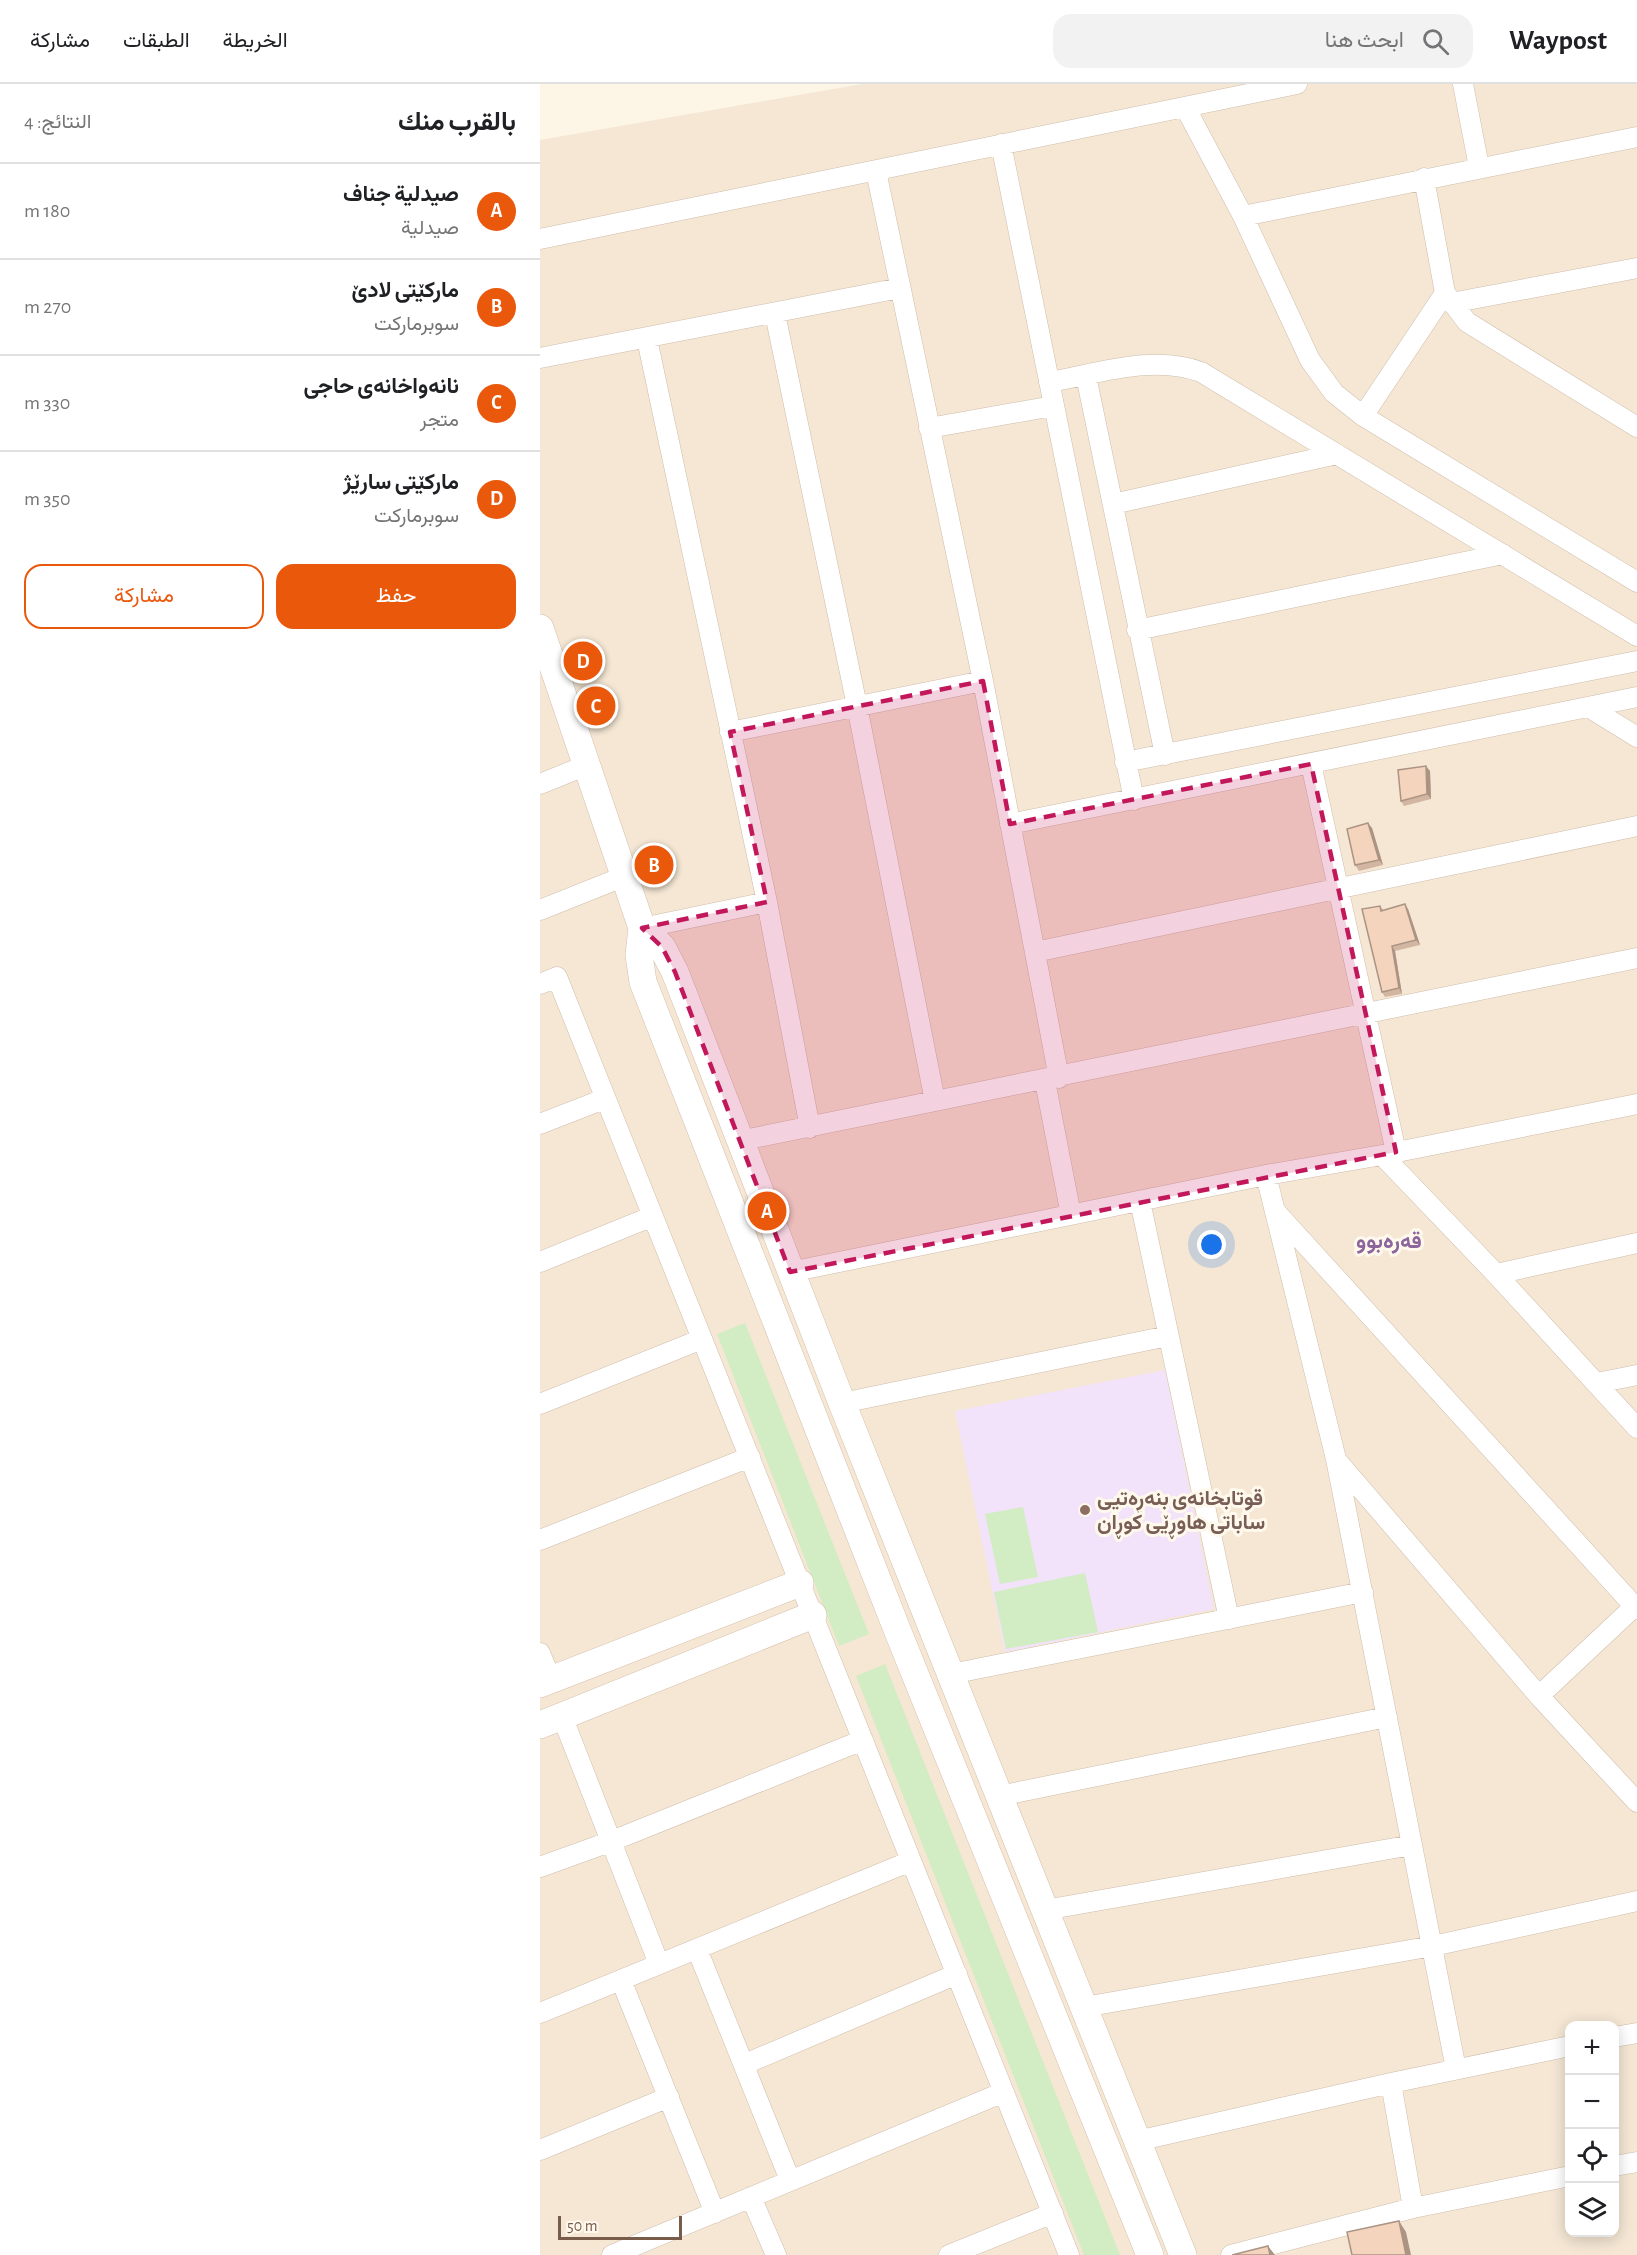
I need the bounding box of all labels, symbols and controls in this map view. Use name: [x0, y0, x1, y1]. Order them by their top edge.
search box: [1053, 14, 1473, 68]
icon: search: [1419, 25, 1452, 58]
text: Waypost: [1509, 27, 1607, 55]
text: ابحث هنا: [1325, 29, 1404, 51]
text: مشاركة: [30, 30, 90, 51]
text: الطبقات: [123, 30, 190, 51]
text: الخريطة: [223, 30, 288, 51]
text: بالقرب منك: [398, 109, 516, 135]
text: النتائج: 4: [24, 112, 91, 132]
text: صيدلية جناف: [343, 183, 459, 205]
text: 180 m: [24, 201, 70, 221]
text: A: [491, 201, 503, 221]
text: صيدلية: [401, 218, 459, 238]
text: ماركێتی لادێ: [352, 279, 459, 301]
text: 270 m: [24, 297, 71, 317]
text: B: [491, 297, 502, 317]
text: سوبرماركت: [374, 314, 459, 334]
text: نانەواخانەی حاجی: [304, 375, 459, 397]
text: 330 m: [24, 393, 70, 413]
text: C: [491, 393, 502, 413]
text: متجر: [420, 410, 459, 430]
text: مارکێتی سارێژ: [343, 471, 459, 493]
text: 350 m: [24, 489, 70, 509]
text: D: [490, 489, 503, 509]
text: سوبرماركت: [374, 506, 459, 526]
button: مشاركة: [24, 564, 264, 629]
button: حفظ: [276, 564, 516, 629]
pin: D: [564, 638, 603, 684]
pin: C: [576, 684, 616, 728]
pin: B: [634, 842, 674, 888]
pin: A: [748, 1188, 786, 1234]
your location: [1197, 1230, 1226, 1259]
district label: قەرەبوو: [1356, 1230, 1422, 1254]
place label: قوتابخانەی بنەڕەتیی ساباتی هاوڕێی کوڕان: [1097, 1488, 1265, 1539]
marker: قوتابخانەی بنەڕەتیی ساباتی هاوڕێی کوڕان: [1078, 1503, 1092, 1517]
map controls: [1565, 2021, 1619, 2237]
button: +: [1565, 2021, 1619, 2075]
button: −: [1565, 2075, 1619, 2129]
button: locate: [1565, 2129, 1619, 2183]
button: layers: [1565, 2183, 1619, 2237]
scale bar: [558, 2213, 682, 2240]
text: 50 m: [567, 2218, 598, 2234]

